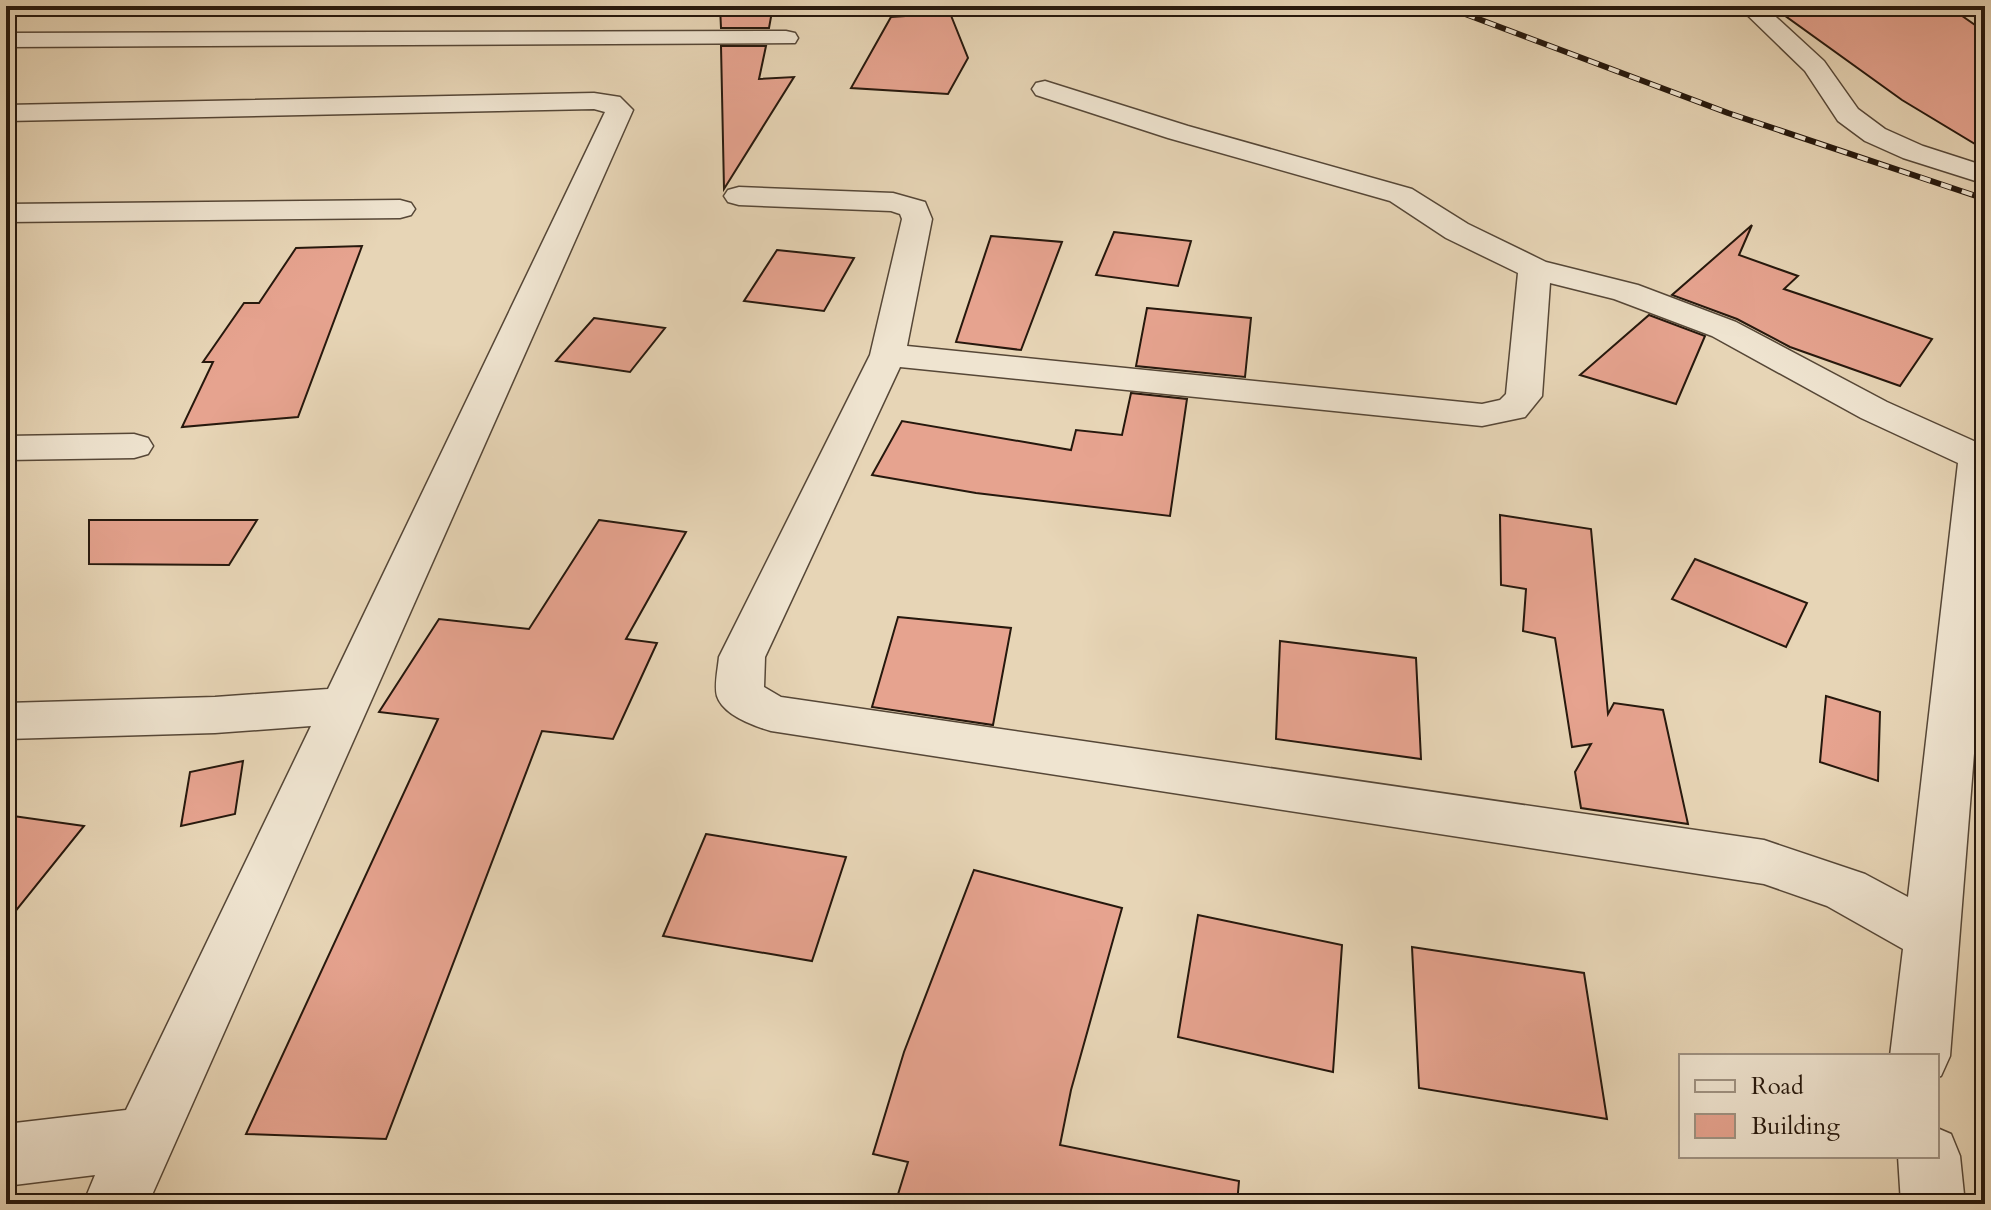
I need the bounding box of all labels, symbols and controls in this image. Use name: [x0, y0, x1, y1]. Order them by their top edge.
legend: [1679, 1054, 1939, 1158]
text: Road: [1751, 1070, 1804, 1103]
text: Building: [1751, 1110, 1841, 1143]

